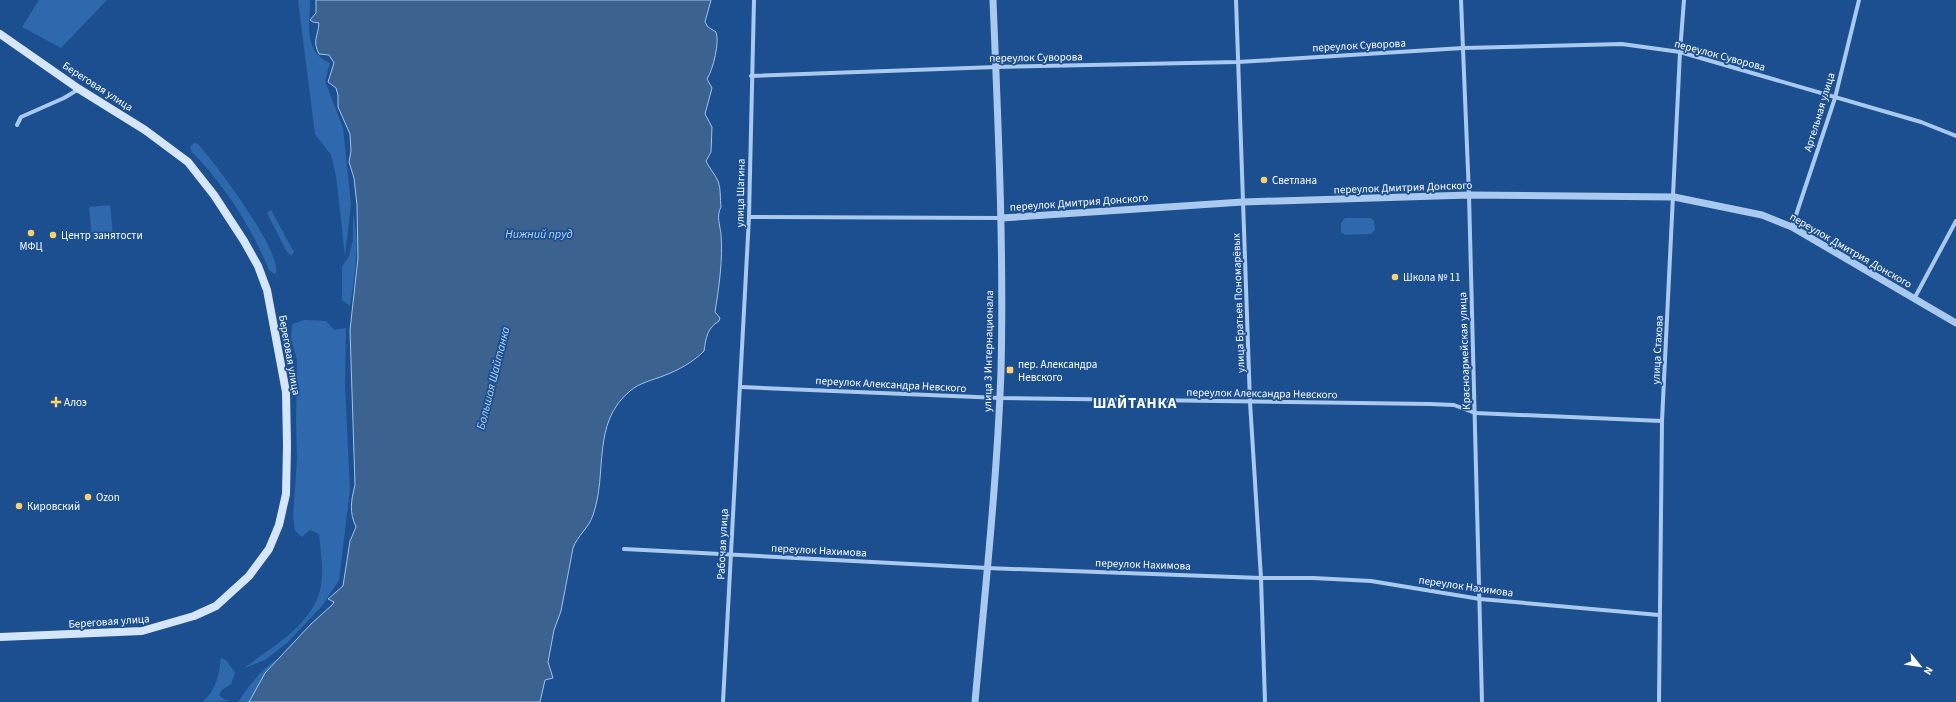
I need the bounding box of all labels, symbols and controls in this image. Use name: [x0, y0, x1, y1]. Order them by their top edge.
street label: переулок Суворова: [1312, 36, 1406, 55]
street label: переулок Суворова: [1673, 36, 1767, 75]
street label: переулок Суворова: [989, 49, 1083, 66]
street label: Береговая улица: [60, 58, 136, 115]
street label: Артельная улица: [1800, 71, 1839, 154]
street label: улица Шагина: [732, 159, 749, 227]
place label: Светлана: [1272, 173, 1317, 188]
marker: Светлана: [1259, 175, 1269, 185]
street label: переулок Дмитрия Донского: [1333, 178, 1473, 197]
street label: переулок Дмитрия Донского: [1009, 190, 1149, 215]
street label: переулок Дмитрия Донского: [1787, 209, 1915, 292]
water label: Нижний пруд: [505, 226, 573, 243]
marker: МФЦ: [26, 228, 36, 238]
place label: Центр занятости: [61, 228, 143, 243]
marker: Центр занятости: [48, 230, 58, 240]
street label: улица Братьев Пономарёвых: [1229, 233, 1248, 373]
place label: МФЦ: [19, 239, 43, 254]
place label: Школа № 11: [1403, 270, 1460, 285]
marker: Школа № 11: [1390, 272, 1400, 282]
street label: улица 3 Интернационала: [980, 290, 997, 412]
street label: Красноармейская улица: [1455, 292, 1474, 410]
street label: Береговая улица: [275, 314, 304, 396]
street label: улица Стахова: [1648, 315, 1667, 385]
water label: Большая Шайтанка: [472, 324, 515, 431]
place label: пер. Александра Невского: [1018, 357, 1097, 385]
marker: пер. Александра Невского: [1005, 365, 1015, 375]
street label: переулок Александра Невского: [815, 373, 967, 396]
street label: переулок Александра Невского: [1186, 385, 1338, 402]
district label: ШАЙТАНКА: [1093, 393, 1177, 414]
place label: Алоэ: [64, 395, 87, 410]
marker: Алоэ: [51, 397, 61, 407]
place label: Ozon: [96, 490, 120, 505]
marker: Ozon: [83, 492, 93, 502]
place label: Кировский: [27, 499, 80, 514]
marker: Кировский: [14, 501, 24, 511]
street label: Рабочая улица: [713, 508, 732, 580]
street label: переулок Нахимова: [771, 541, 867, 560]
street label: переулок Нахимова: [1095, 555, 1191, 574]
street label: переулок Нахимова: [1418, 572, 1514, 601]
street label: Береговая улица: [68, 611, 150, 632]
north arrow: [1900, 646, 1940, 686]
text: N: [1920, 664, 1937, 678]

